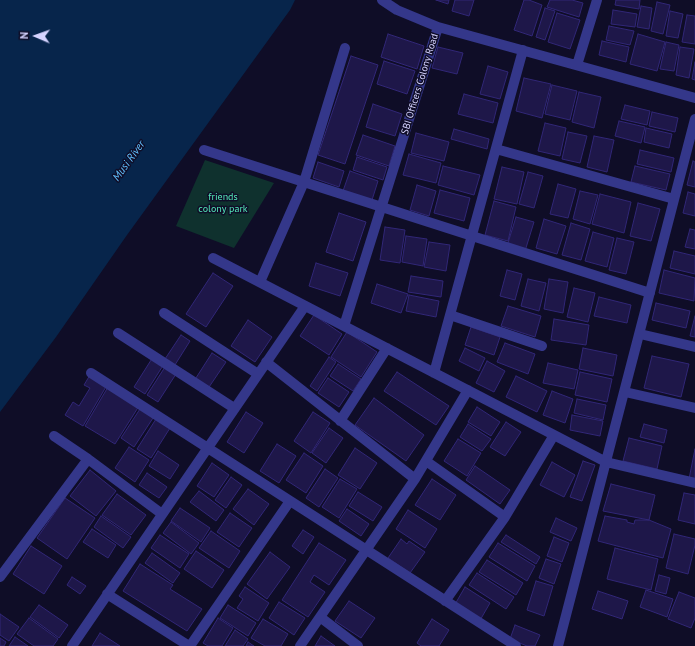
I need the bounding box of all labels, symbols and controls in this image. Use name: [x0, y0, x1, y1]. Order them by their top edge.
north arrow: [16, 16, 56, 56]
text: N: [17, 32, 31, 39]
street label: SBI Officers Colony Road: [399, 32, 441, 136]
water label: Musi River: [110, 138, 148, 184]
park label: friends colony park: [198, 191, 248, 214]

